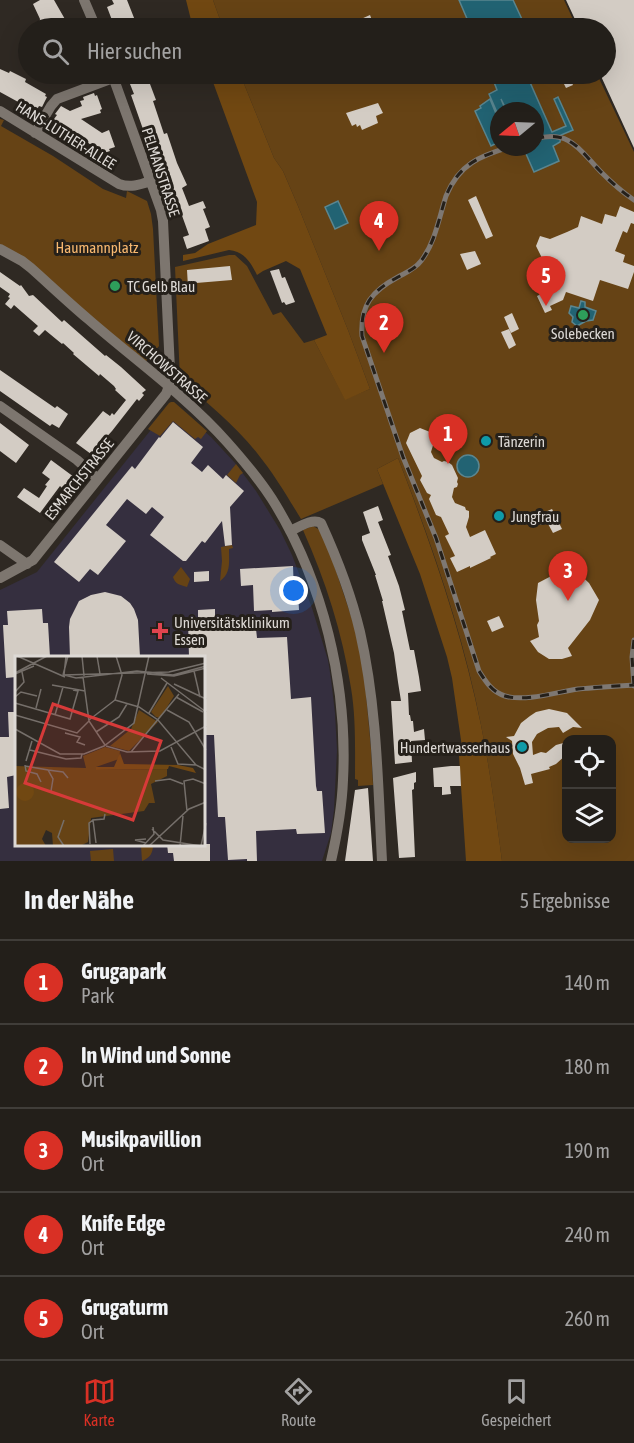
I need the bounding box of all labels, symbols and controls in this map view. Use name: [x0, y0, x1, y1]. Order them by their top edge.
search box: [18, 18, 616, 84]
icon: search: [39, 35, 72, 68]
text: Hier suchen: [87, 38, 182, 64]
street label: HANS-LUTHER-ALLEE: [13, 98, 119, 173]
north arrow: [490, 102, 544, 156]
street label: PELMANSTRASSE: [139, 125, 184, 219]
pin: 4: [360, 202, 398, 251]
park label: Haumannplatz: [55, 239, 139, 256]
pin: 5: [526, 256, 566, 306]
place label: TC Gelb Blau: [127, 278, 195, 295]
marker: TC Gelb Blau: [108, 279, 122, 293]
pin: 2: [364, 304, 404, 353]
marker: Solebecken: [576, 308, 590, 322]
place label: Solebecken: [551, 325, 615, 342]
street label: VIRCHOWSTRASSE: [124, 328, 211, 407]
pin: 1: [428, 414, 468, 464]
place label: Tänzerin: [498, 433, 545, 450]
street label: ESMARCHSTRASSE: [41, 434, 117, 523]
marker: Tänzerin: [479, 434, 493, 448]
place label: Jungfrau: [511, 508, 559, 525]
marker: Jungfrau: [492, 509, 506, 523]
pin: 3: [548, 552, 588, 601]
your location: [279, 576, 308, 605]
place label: Universitätsklinikum Essen: [174, 614, 290, 648]
marker: Universitätsklinikum Essen: [151, 622, 169, 640]
inset map: [15, 656, 206, 846]
map controls: [562, 735, 616, 843]
button: locate: [562, 735, 616, 789]
place label: Hundertwasserhaus: [400, 739, 510, 756]
marker: Hundertwasserhaus: [515, 740, 529, 754]
button: layers: [562, 789, 616, 843]
text: In der Nähe: [24, 885, 134, 915]
text: 5 Ergebnisse: [520, 889, 610, 912]
text: Grugapark: [81, 958, 166, 984]
text: 1: [39, 971, 48, 994]
text: 140 m: [565, 971, 610, 994]
text: Park: [81, 984, 114, 1007]
text: In Wind und Sonne: [81, 1042, 231, 1068]
text: 2: [39, 1055, 48, 1078]
text: 180 m: [565, 1055, 610, 1078]
text: Ort: [81, 1068, 104, 1091]
text: Musikpavillion: [81, 1126, 201, 1152]
text: 3: [39, 1139, 48, 1162]
text: 190 m: [565, 1139, 610, 1162]
text: Ort: [81, 1152, 104, 1175]
text: Knife Edge: [81, 1210, 165, 1236]
text: 4: [39, 1223, 48, 1246]
text: 240 m: [565, 1223, 610, 1246]
text: Ort: [81, 1236, 104, 1259]
text: Grugaturm: [81, 1294, 168, 1320]
text: 5: [39, 1307, 48, 1330]
text: 260 m: [565, 1307, 610, 1330]
text: Ort: [81, 1320, 104, 1343]
tab: Karte: [83, 1375, 116, 1429]
tab: Route: [281, 1375, 316, 1429]
tab: Gespeichert: [481, 1375, 551, 1429]

